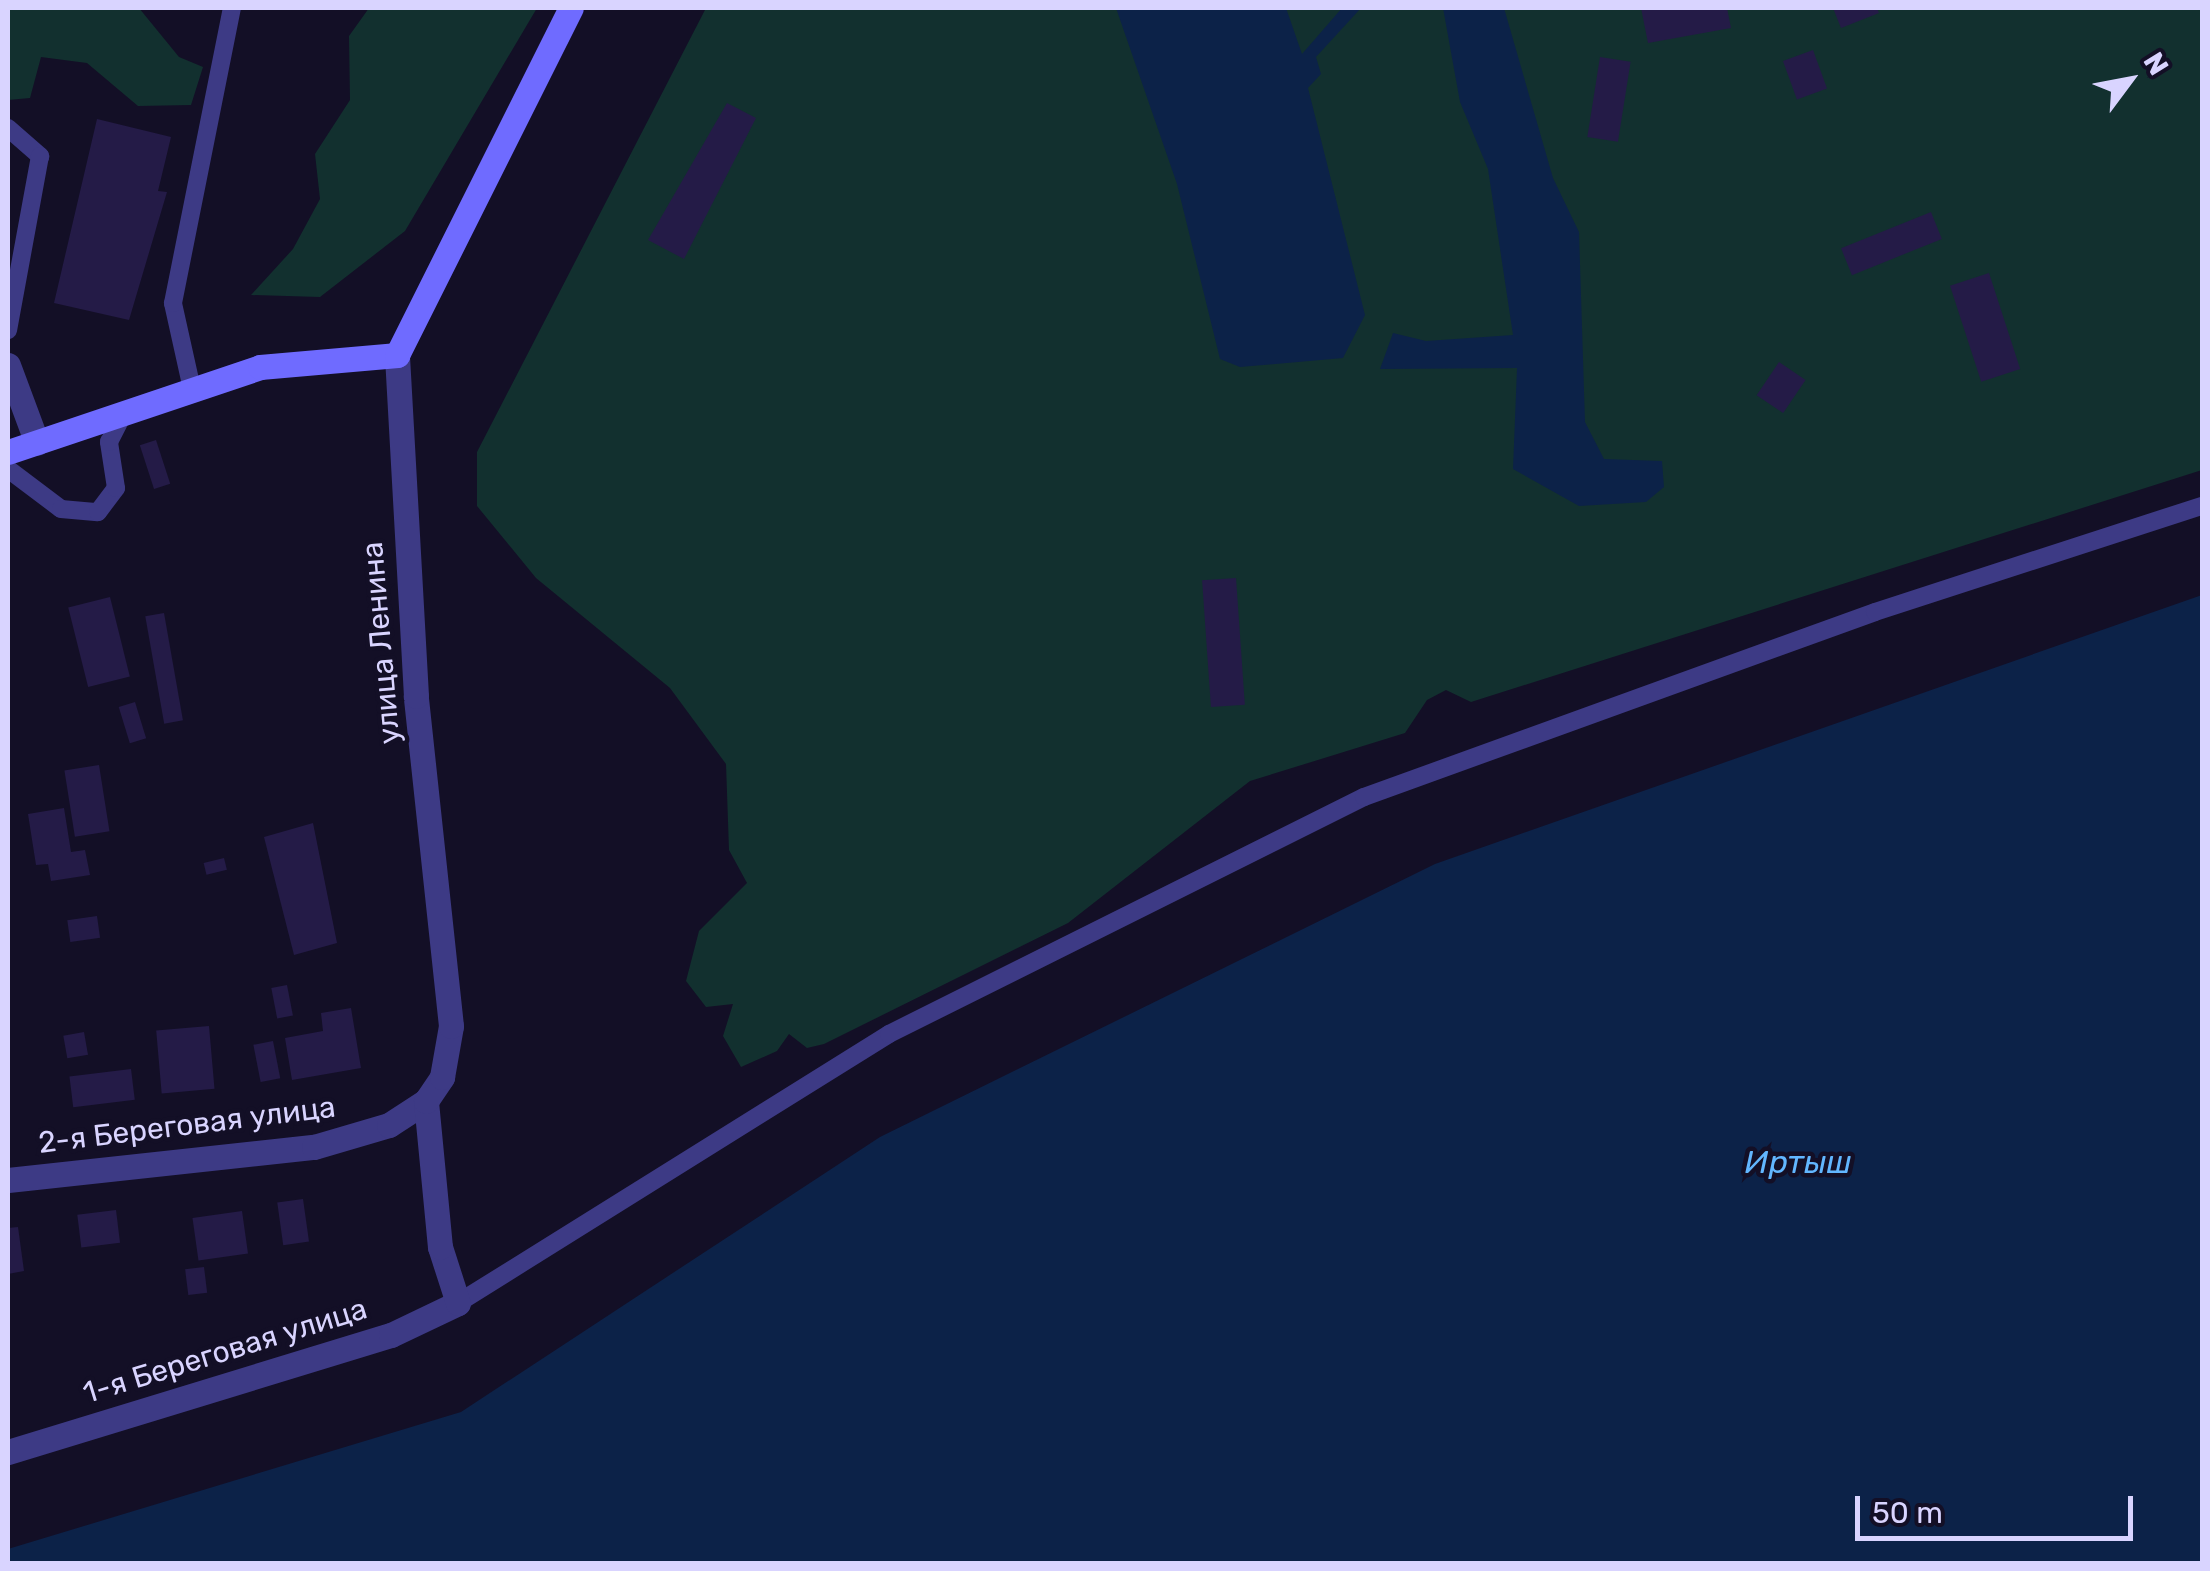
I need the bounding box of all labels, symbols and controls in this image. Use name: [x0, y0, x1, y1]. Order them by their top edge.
north arrow: [2080, 30, 2180, 130]
text: N: [2137, 47, 2175, 81]
street label: улица Ленина: [354, 540, 408, 746]
street label: 2-я Береговая улица: [36, 1089, 338, 1161]
water label: Иртыш: [1744, 1143, 1852, 1181]
street label: 1-я Береговая улица: [79, 1291, 371, 1411]
scale bar: [1860, 1476, 2138, 1538]
text: 50 m: [1872, 1495, 1943, 1531]

